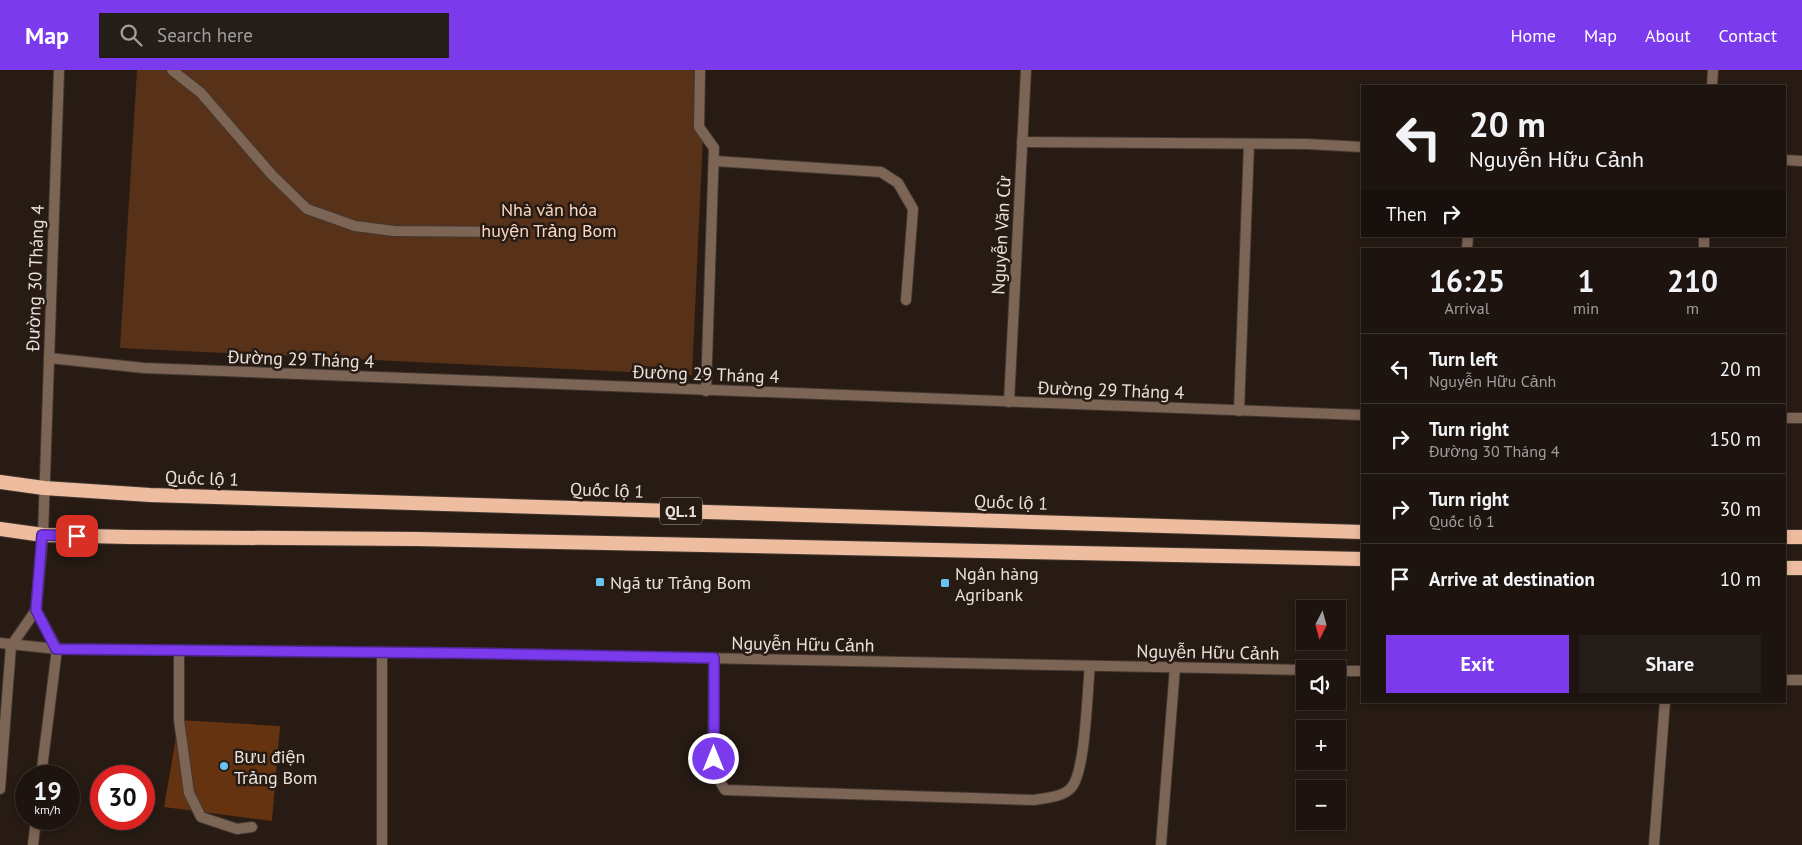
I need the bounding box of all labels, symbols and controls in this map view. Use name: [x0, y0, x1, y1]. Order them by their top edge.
search box: [99, 13, 449, 58]
text: Map: [25, 20, 69, 51]
icon: search: [117, 21, 145, 49]
text: Search here: [157, 23, 253, 47]
text: Home: [1510, 24, 1556, 47]
text: Map: [1584, 24, 1617, 47]
text: About: [1645, 24, 1691, 47]
text: Contact: [1719, 24, 1777, 47]
text: 20 m: [1469, 101, 1546, 147]
icon: left: [1386, 105, 1451, 170]
text: Nguyễn Hữu Cảnh: [1469, 145, 1644, 173]
street label: Nguyễn Văn Cừ: [986, 175, 1016, 295]
park label: Nhà văn hóa huyện Trảng Bom: [481, 198, 617, 242]
icon: right: [1437, 200, 1465, 228]
text: Then: [1386, 202, 1427, 226]
street label: Đường 30 Tháng 4: [21, 204, 49, 353]
text: 16:25: [1429, 261, 1505, 300]
text: 1: [1578, 261, 1595, 300]
text: 210: [1667, 261, 1718, 300]
text: Arrival: [1445, 298, 1489, 318]
text: min: [1573, 298, 1599, 318]
text: m: [1686, 298, 1699, 318]
street label: Đường 29 Tháng 4: [226, 345, 375, 373]
text: Turn left: [1429, 347, 1498, 371]
icon: left: [1386, 355, 1414, 383]
text: 20 m: [1720, 357, 1761, 381]
street label: Đường 29 Tháng 4: [631, 360, 780, 388]
text: Nguyễn Hữu Cảnh: [1429, 371, 1556, 391]
street label: Đường 29 Tháng 4: [1036, 376, 1185, 404]
text: Turn right: [1429, 417, 1509, 441]
icon: right: [1386, 425, 1414, 453]
text: 150 m: [1709, 427, 1761, 451]
text: Đường 30 Tháng 4: [1429, 441, 1559, 461]
street label: Quốc lộ 1: [165, 465, 239, 491]
street label: Quốc lộ 1: [570, 477, 644, 503]
text: Turn right: [1429, 487, 1509, 511]
street label: Quốc lộ 1: [974, 489, 1048, 515]
icon: right: [1386, 495, 1414, 523]
text: 30 m: [1720, 497, 1761, 521]
road number: QL.1: [660, 498, 702, 524]
text: Quốc lộ 1: [1429, 511, 1495, 531]
pin: [56, 515, 98, 557]
icon: arrive: [63, 522, 91, 550]
place label: Ngân hàng Agribank: [955, 562, 1039, 606]
icon: arrive: [1386, 565, 1414, 593]
text: Arrive at destination: [1429, 567, 1595, 591]
text: 10 m: [1720, 567, 1761, 591]
place label: Ngã tư Trảng Bom: [610, 571, 751, 594]
marker: Ngã tư Trảng Bom: [594, 576, 606, 588]
marker: Ngân hàng Agribank: [939, 577, 951, 589]
north arrow: [1296, 600, 1346, 650]
map controls: [1296, 600, 1346, 830]
street label: Nguyễn Hữu Cảnh: [731, 631, 875, 657]
button: Exit: [1386, 635, 1569, 693]
button: Share: [1579, 635, 1761, 693]
street label: Nguyễn Hữu Cảnh: [1136, 639, 1280, 665]
button: sound: [1296, 660, 1346, 710]
button: +: [1296, 720, 1346, 770]
position arrow: [687, 732, 739, 784]
place label: Bưu điện Trảng Bom: [234, 745, 317, 789]
marker: Bưu điện Trảng Bom: [218, 760, 230, 772]
speed limit sign: 30: [90, 765, 155, 830]
text: 19: [33, 775, 62, 807]
button: −: [1296, 780, 1346, 830]
text: km/h: [34, 802, 61, 817]

